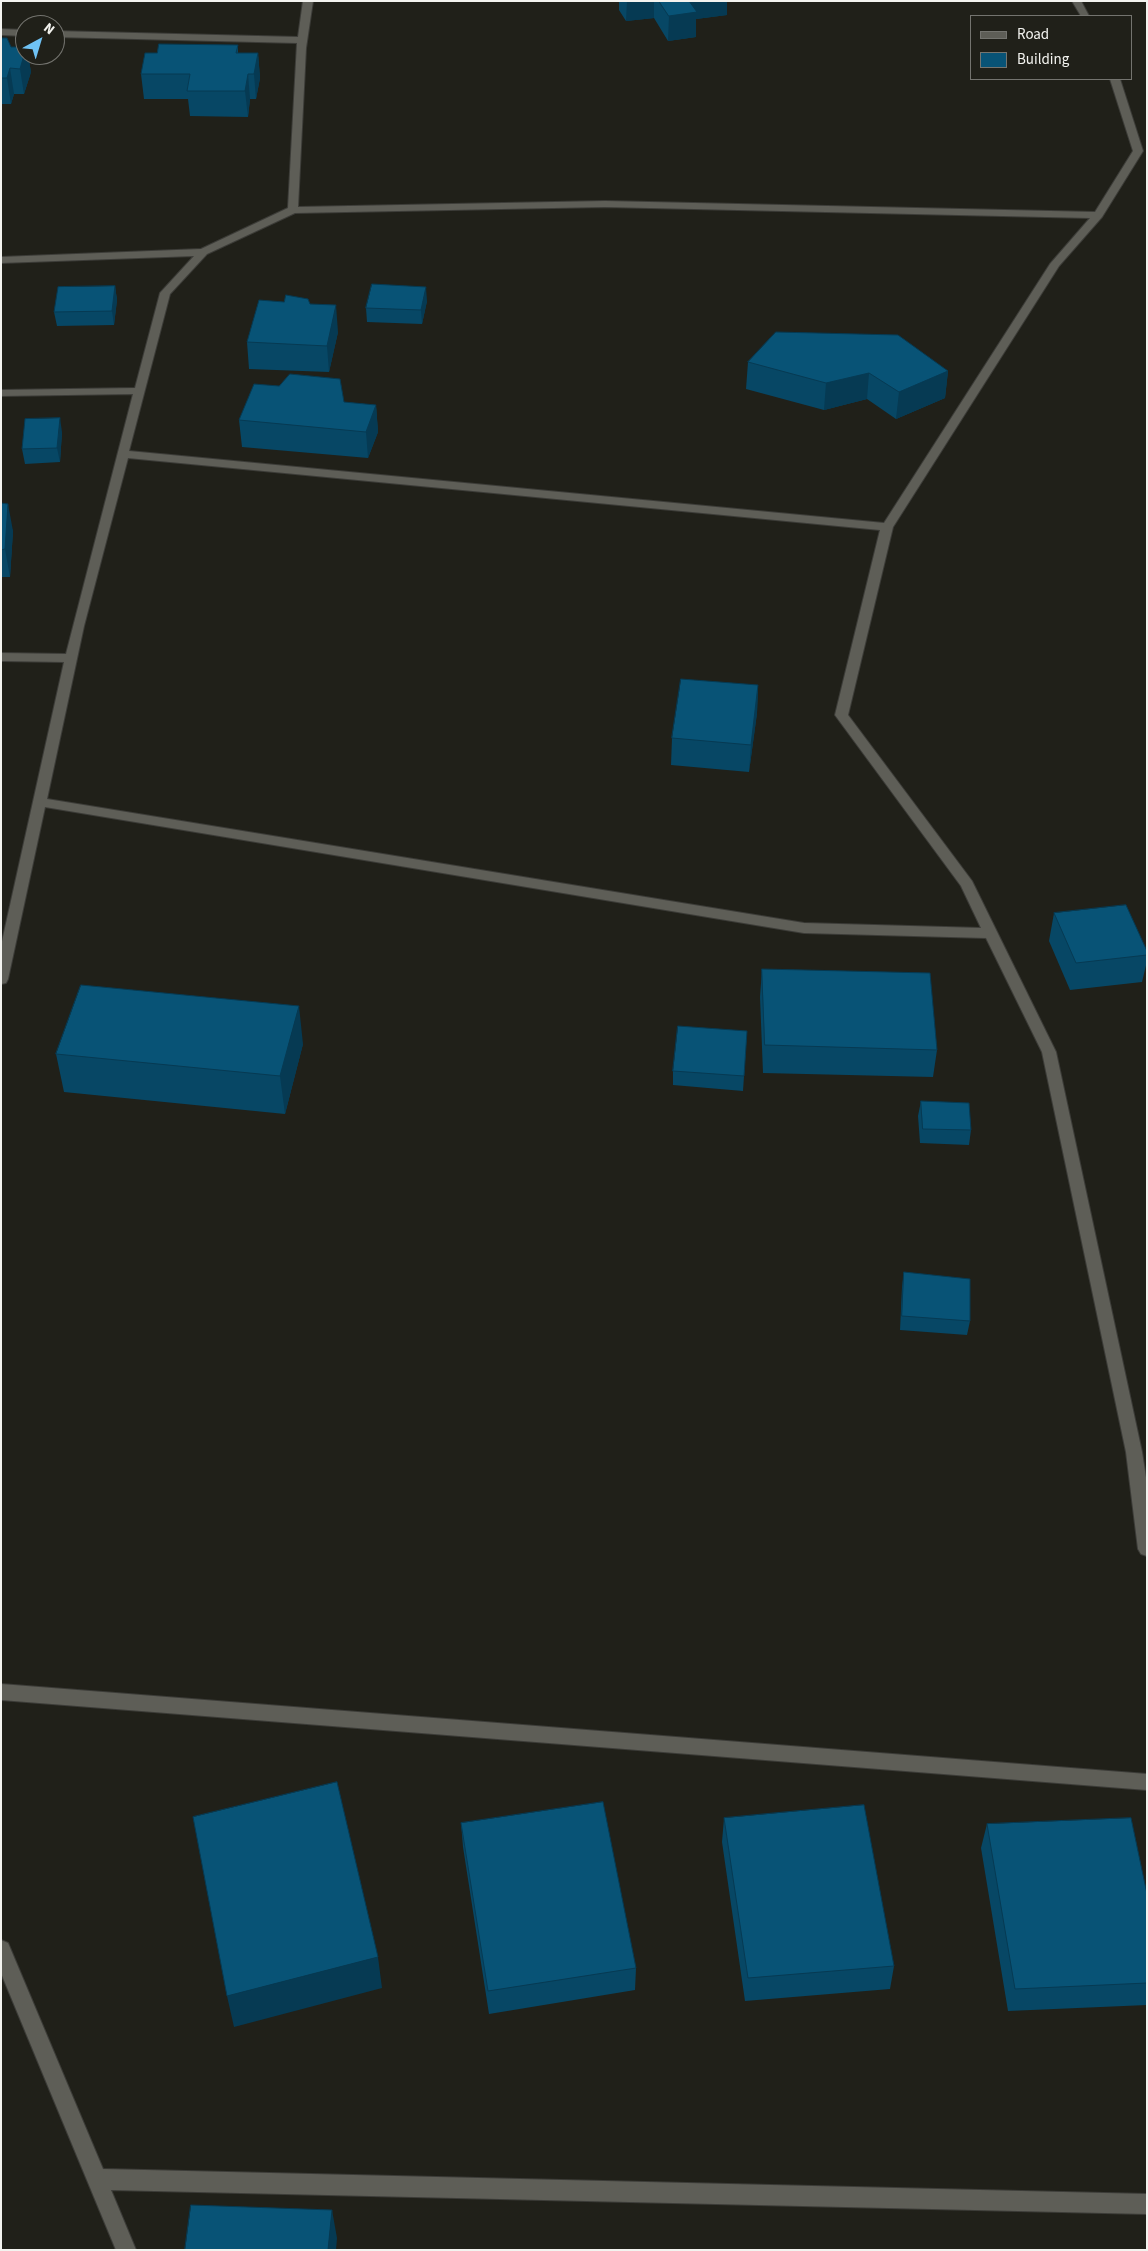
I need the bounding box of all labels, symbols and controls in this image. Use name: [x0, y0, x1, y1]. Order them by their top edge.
north arrow: [15, 15, 65, 65]
legend: [970, 15, 1133, 80]
text: N: [39, 18, 59, 40]
text: Road: [1017, 24, 1049, 45]
text: Building: [1017, 49, 1069, 70]

